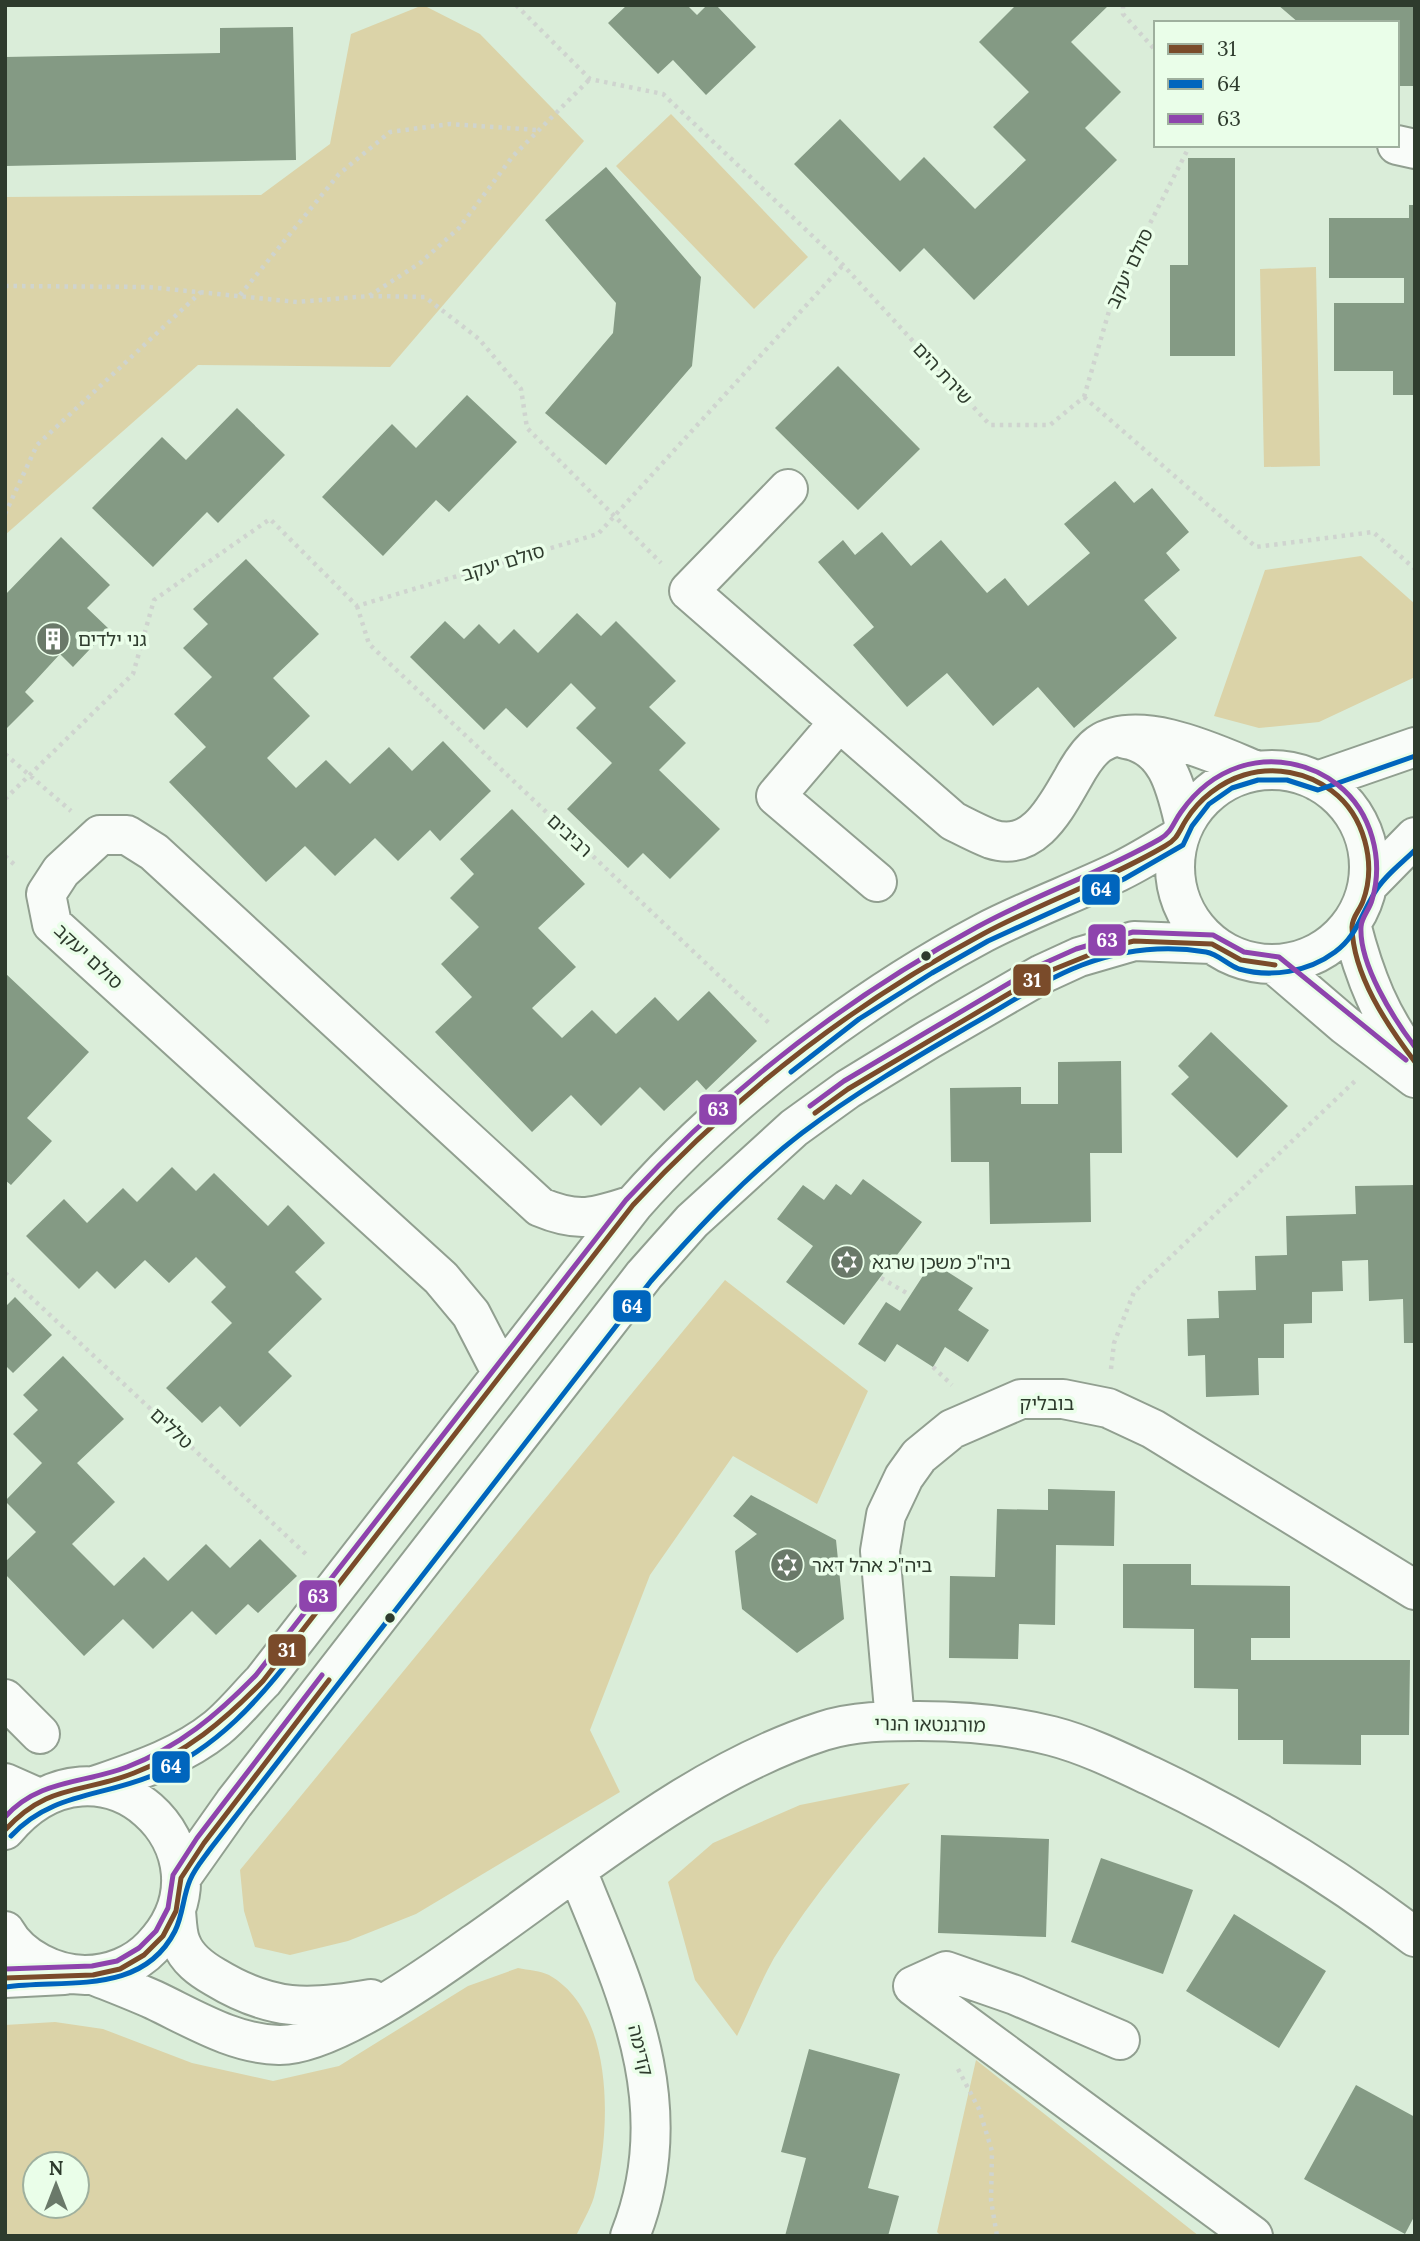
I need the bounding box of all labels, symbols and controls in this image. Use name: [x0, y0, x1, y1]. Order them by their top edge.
legend: [1154, 21, 1399, 147]
text: 31: [1217, 35, 1236, 62]
text: 64: [1217, 70, 1241, 97]
text: 63: [1217, 105, 1241, 132]
street label: סולם יעקב: [1100, 224, 1158, 312]
street label: שירת הים: [908, 337, 978, 409]
street label: סולם יעקב: [459, 538, 547, 586]
building icon: גני ילדים: [34, 620, 72, 658]
place label: גני ילדים: [78, 627, 147, 651]
street label: רביבים: [542, 808, 598, 862]
line badge: 64: [1081, 873, 1121, 906]
text: 64: [1090, 877, 1112, 901]
street label: סולם יעקב: [50, 918, 128, 994]
line badge: 63: [1087, 923, 1127, 957]
text: 63: [1096, 928, 1118, 952]
unlabelled marker: [919, 949, 933, 963]
line badge: 31: [1012, 963, 1052, 997]
text: 31: [1023, 968, 1041, 992]
line badge: 63: [698, 1093, 738, 1126]
text: 63: [707, 1097, 729, 1121]
synagogue icon: ביה"כ משכן שרגא: [828, 1243, 866, 1281]
place label: ביה"כ משכן שרגא: [872, 1250, 1011, 1274]
line badge: 64: [612, 1289, 652, 1323]
text: 64: [621, 1294, 643, 1318]
street label: בובליק: [1020, 1391, 1075, 1415]
street label: טללים: [146, 1402, 198, 1454]
synagogue icon: ביה"כ אהל דאר: [768, 1546, 806, 1584]
place label: ביה"כ אהל דאר: [812, 1553, 933, 1577]
line badge: 63: [298, 1579, 338, 1613]
text: 63: [307, 1584, 329, 1608]
unlabelled marker: [383, 1611, 397, 1625]
line badge: 31: [267, 1633, 307, 1667]
text: 31: [278, 1638, 296, 1662]
street label: מורגנטאו הנרי: [874, 1711, 986, 1737]
line badge: 64: [151, 1750, 191, 1784]
text: 64: [160, 1754, 182, 1778]
street label: קדימה: [623, 2022, 659, 2078]
north arrow: [21, 2150, 91, 2220]
text: N: [49, 2156, 64, 2180]

